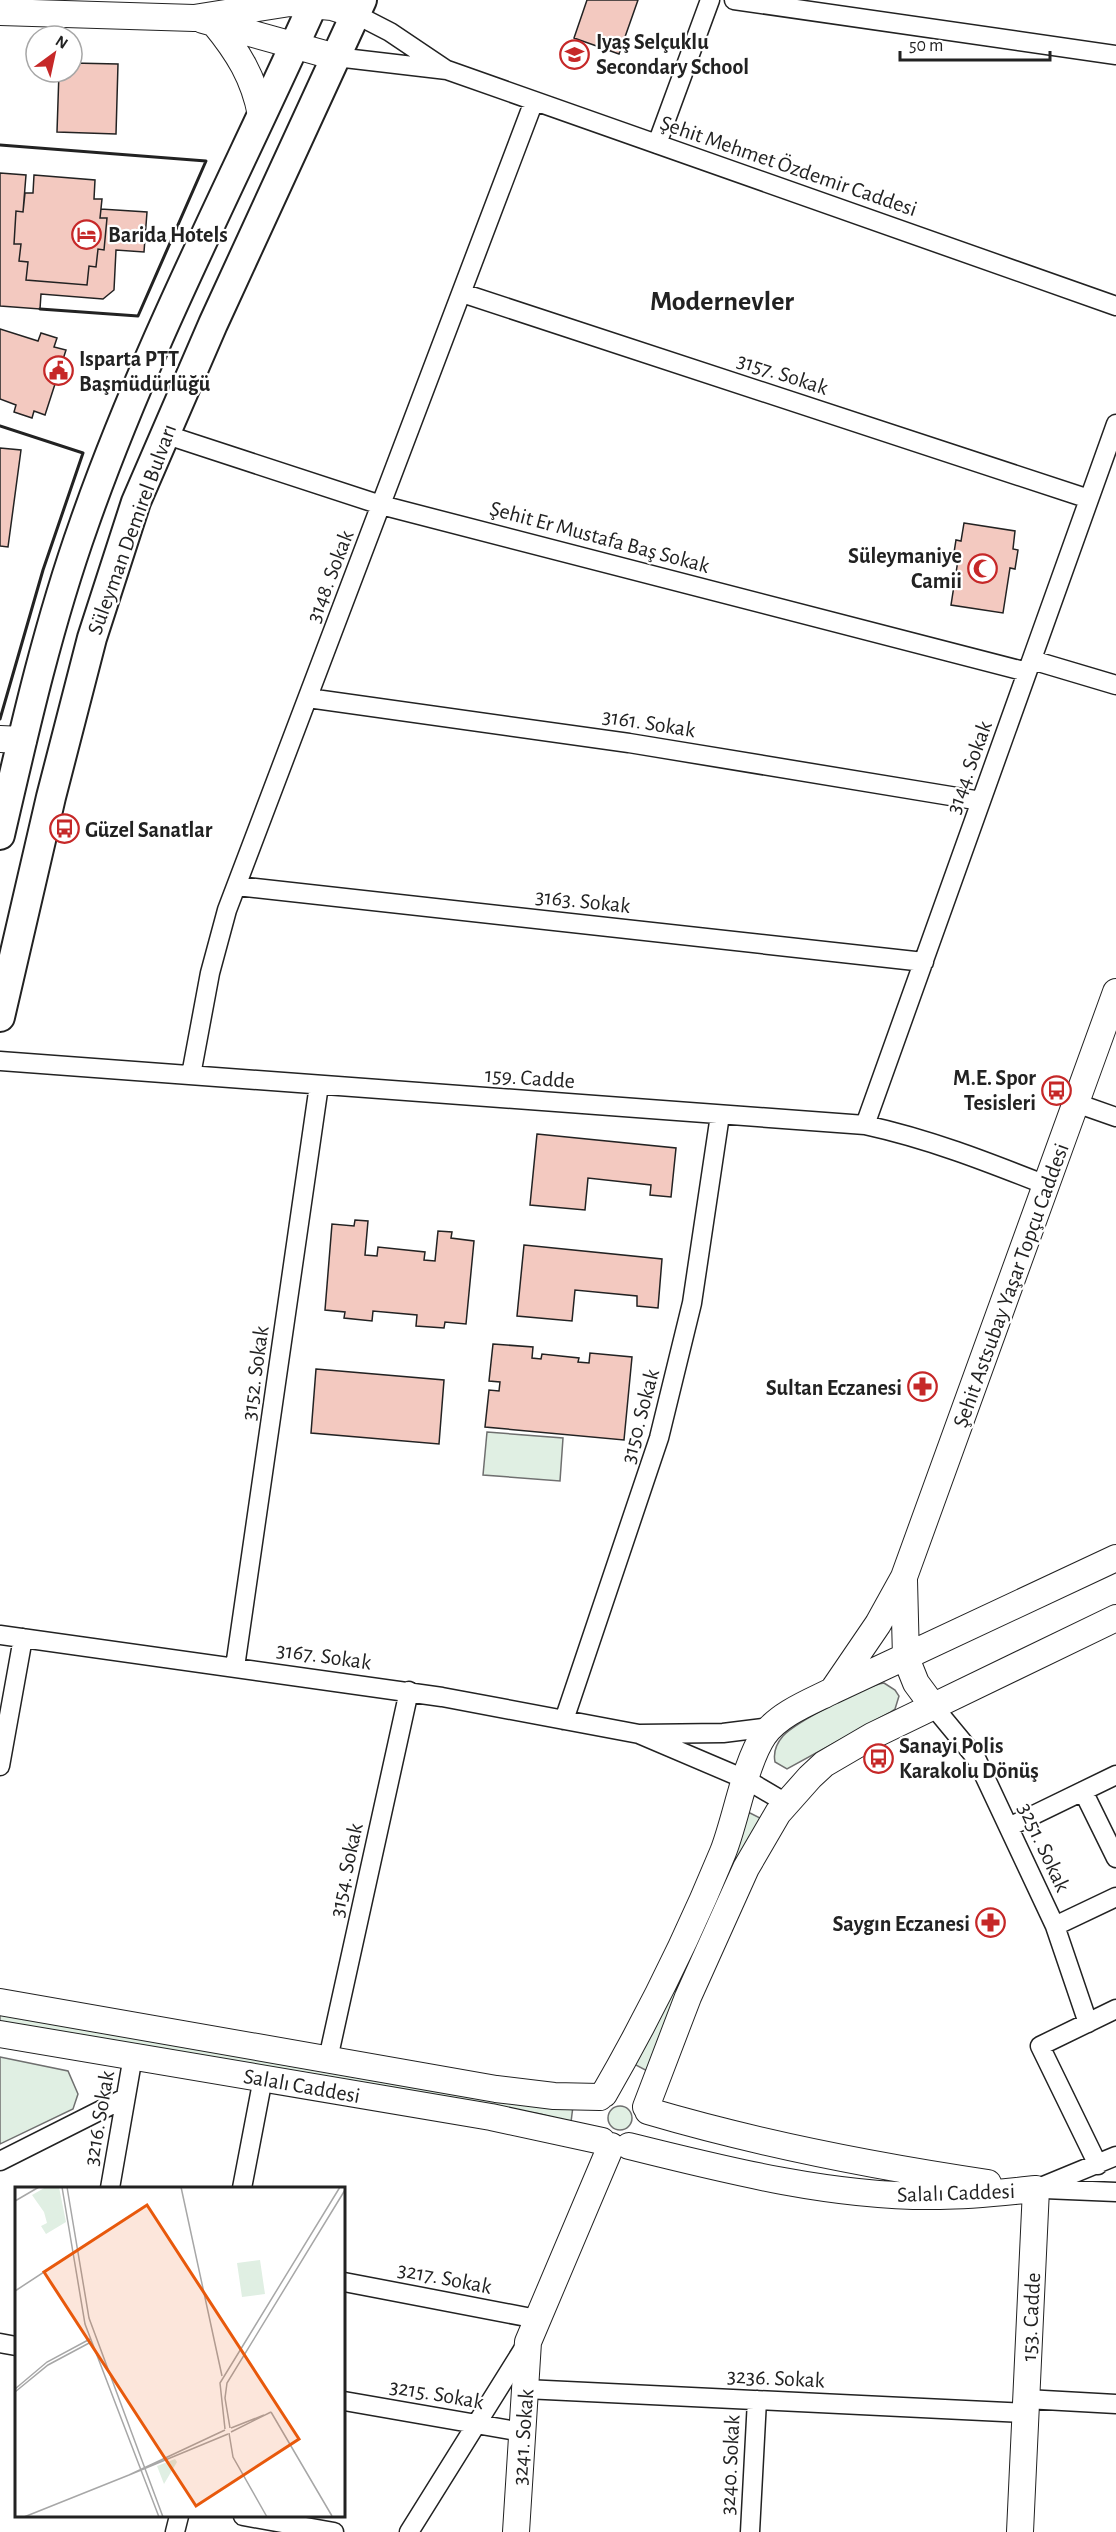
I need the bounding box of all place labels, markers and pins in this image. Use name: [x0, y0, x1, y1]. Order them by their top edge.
place label: Iyaş Selçuklu Secondary School: [596, 31, 749, 79]
school or university icon: Iyaş Selçuklu Secondary School: [559, 38, 591, 70]
hotel icon: Barida Hotels: [71, 218, 103, 250]
place label: Barida Hotels: [108, 224, 228, 246]
place label: Isparta PTT Başmüdürlüğü: [79, 348, 211, 395]
public building icon: Isparta PTT Başmüdürlüğü: [42, 355, 74, 387]
place label: Süleymaniye Camii: [848, 545, 962, 592]
mosque icon: Süleymaniye Camii: [967, 552, 999, 584]
bus stop icon: Güzel Sanatlar: [48, 813, 80, 845]
place label: Güzel Sanatlar: [85, 819, 213, 841]
place label: M.E. Spor Tesisleri: [953, 1067, 1036, 1114]
bus stop icon: M.E. Spor Tesisleri: [1041, 1074, 1073, 1106]
pharmacy icon: Sultan Eczanesi: [907, 1371, 939, 1403]
place label: Sultan Eczanesi: [766, 1377, 902, 1399]
place label: Sanayi Polis Karakolu Dönüş: [899, 1735, 1039, 1782]
bus stop icon: Sanayi Polis Karakolu Dönüş: [862, 1742, 894, 1774]
pharmacy icon: Saygın Eczanesi: [975, 1907, 1007, 1939]
place label: Saygın Eczanesi: [833, 1913, 970, 1936]

